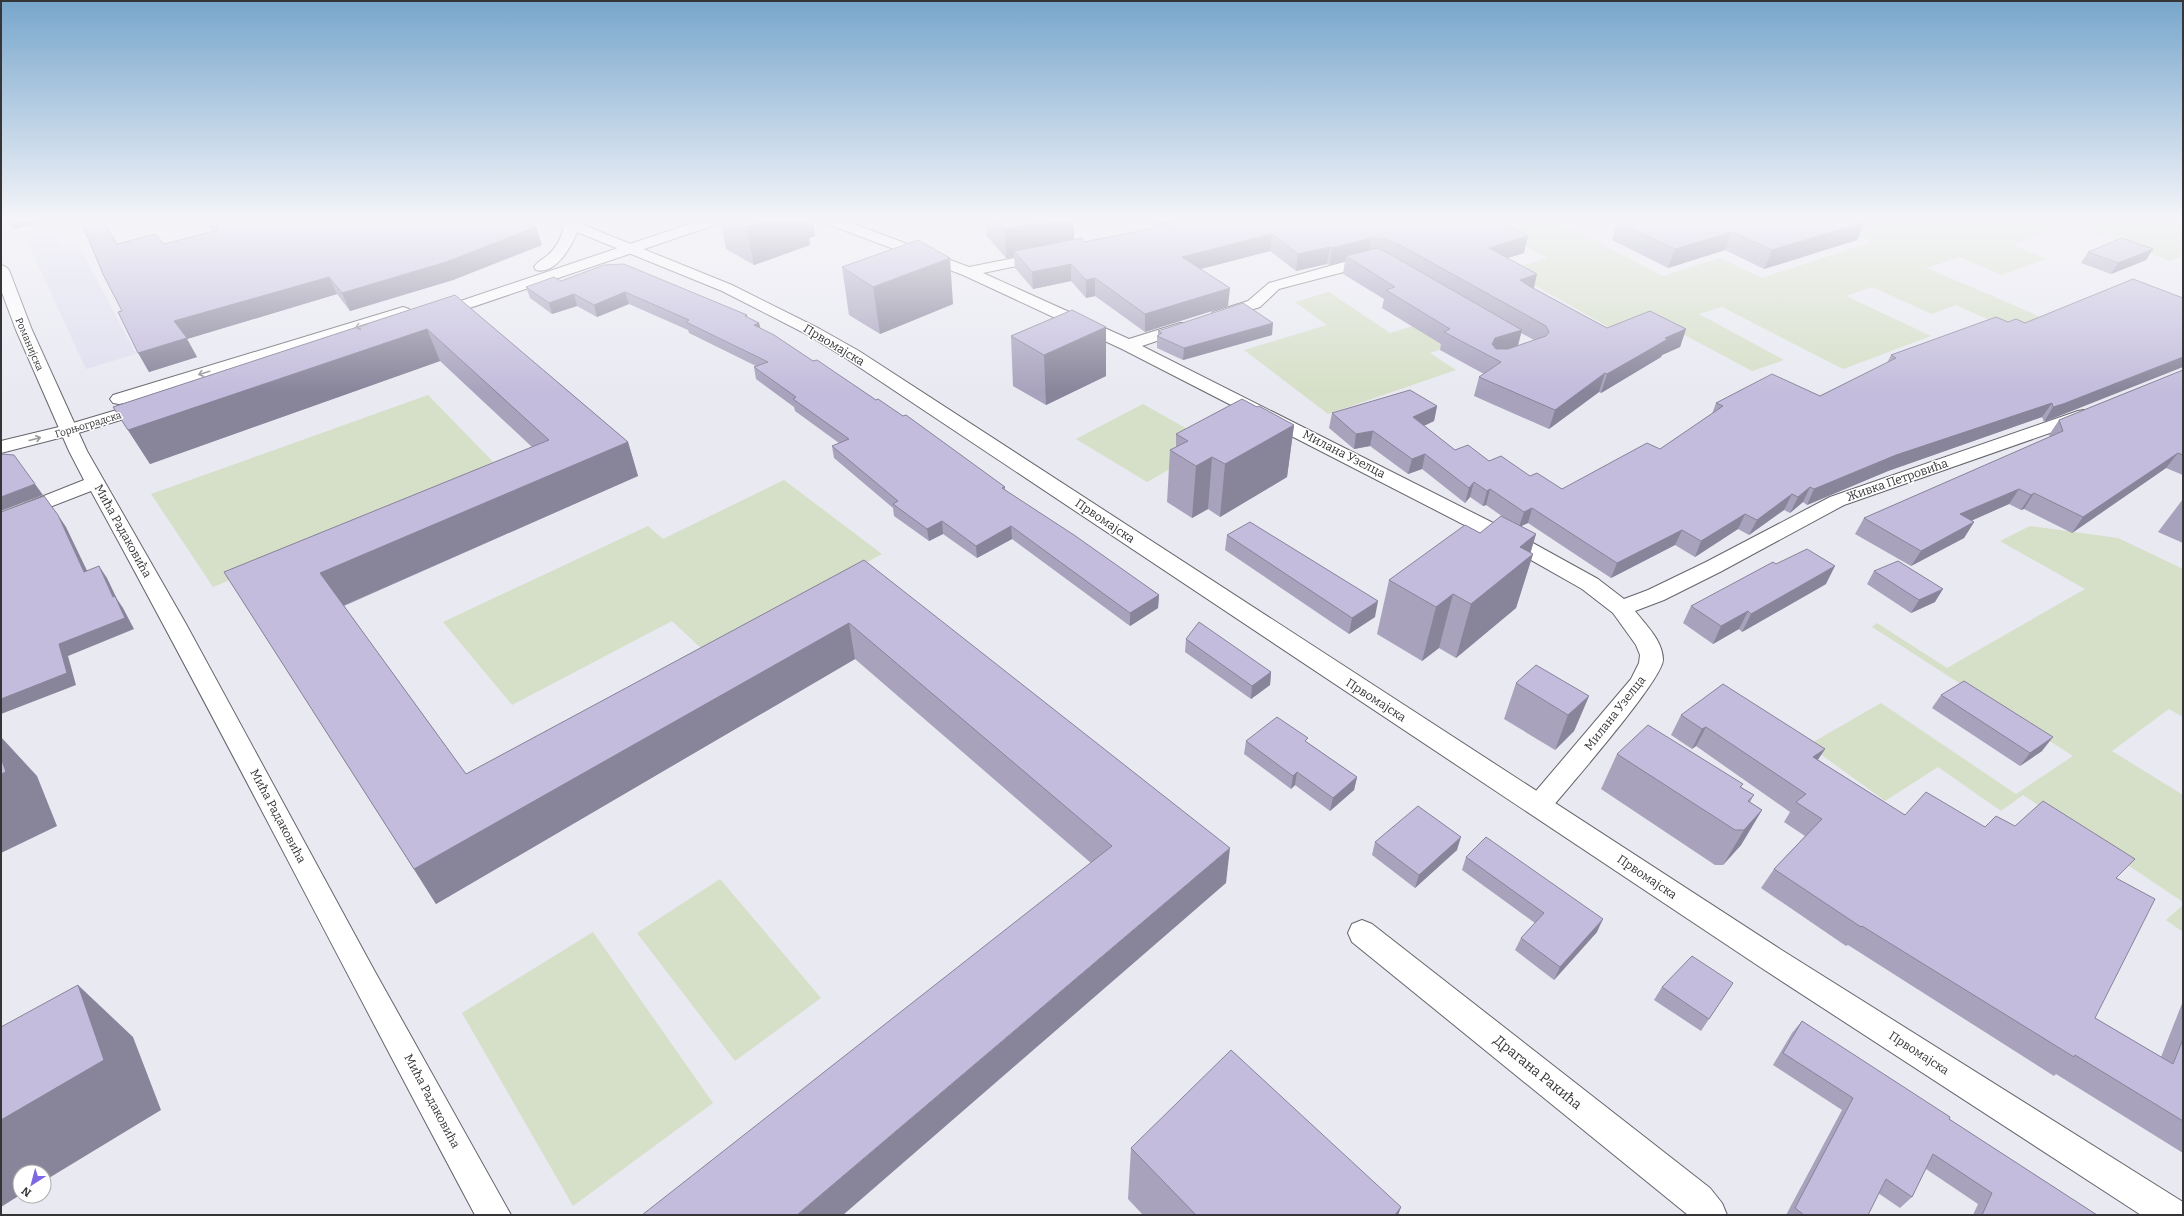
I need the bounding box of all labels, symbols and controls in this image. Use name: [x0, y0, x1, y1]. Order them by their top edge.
street label: Романијска: [12, 316, 46, 373]
street label: Првомајска: [801, 321, 867, 369]
one-way arrow: [355, 322, 367, 330]
one-way arrow: [198, 370, 211, 377]
street label: Горњоградска: [54, 409, 123, 441]
street label: Милана Узелца: [1300, 427, 1388, 481]
one-way arrow: [28, 435, 41, 442]
street label: Живка Петровића: [1844, 456, 1950, 504]
street label: Мића Радаковића: [92, 482, 155, 580]
street label: Првомајска: [1073, 496, 1138, 546]
street label: Милана Узелца: [1582, 673, 1649, 753]
street label: Првомајска: [1343, 675, 1409, 725]
street label: Мића Радаковића: [247, 767, 309, 866]
street label: Првомајска: [1615, 852, 1680, 902]
street label: Првомајска: [1886, 1028, 1952, 1078]
street label: Драгана Ракића: [1490, 1032, 1585, 1113]
street label: Мића Радаковића: [401, 1052, 463, 1151]
north arrow: [12, 1164, 52, 1204]
text: N: [19, 1184, 34, 1199]

